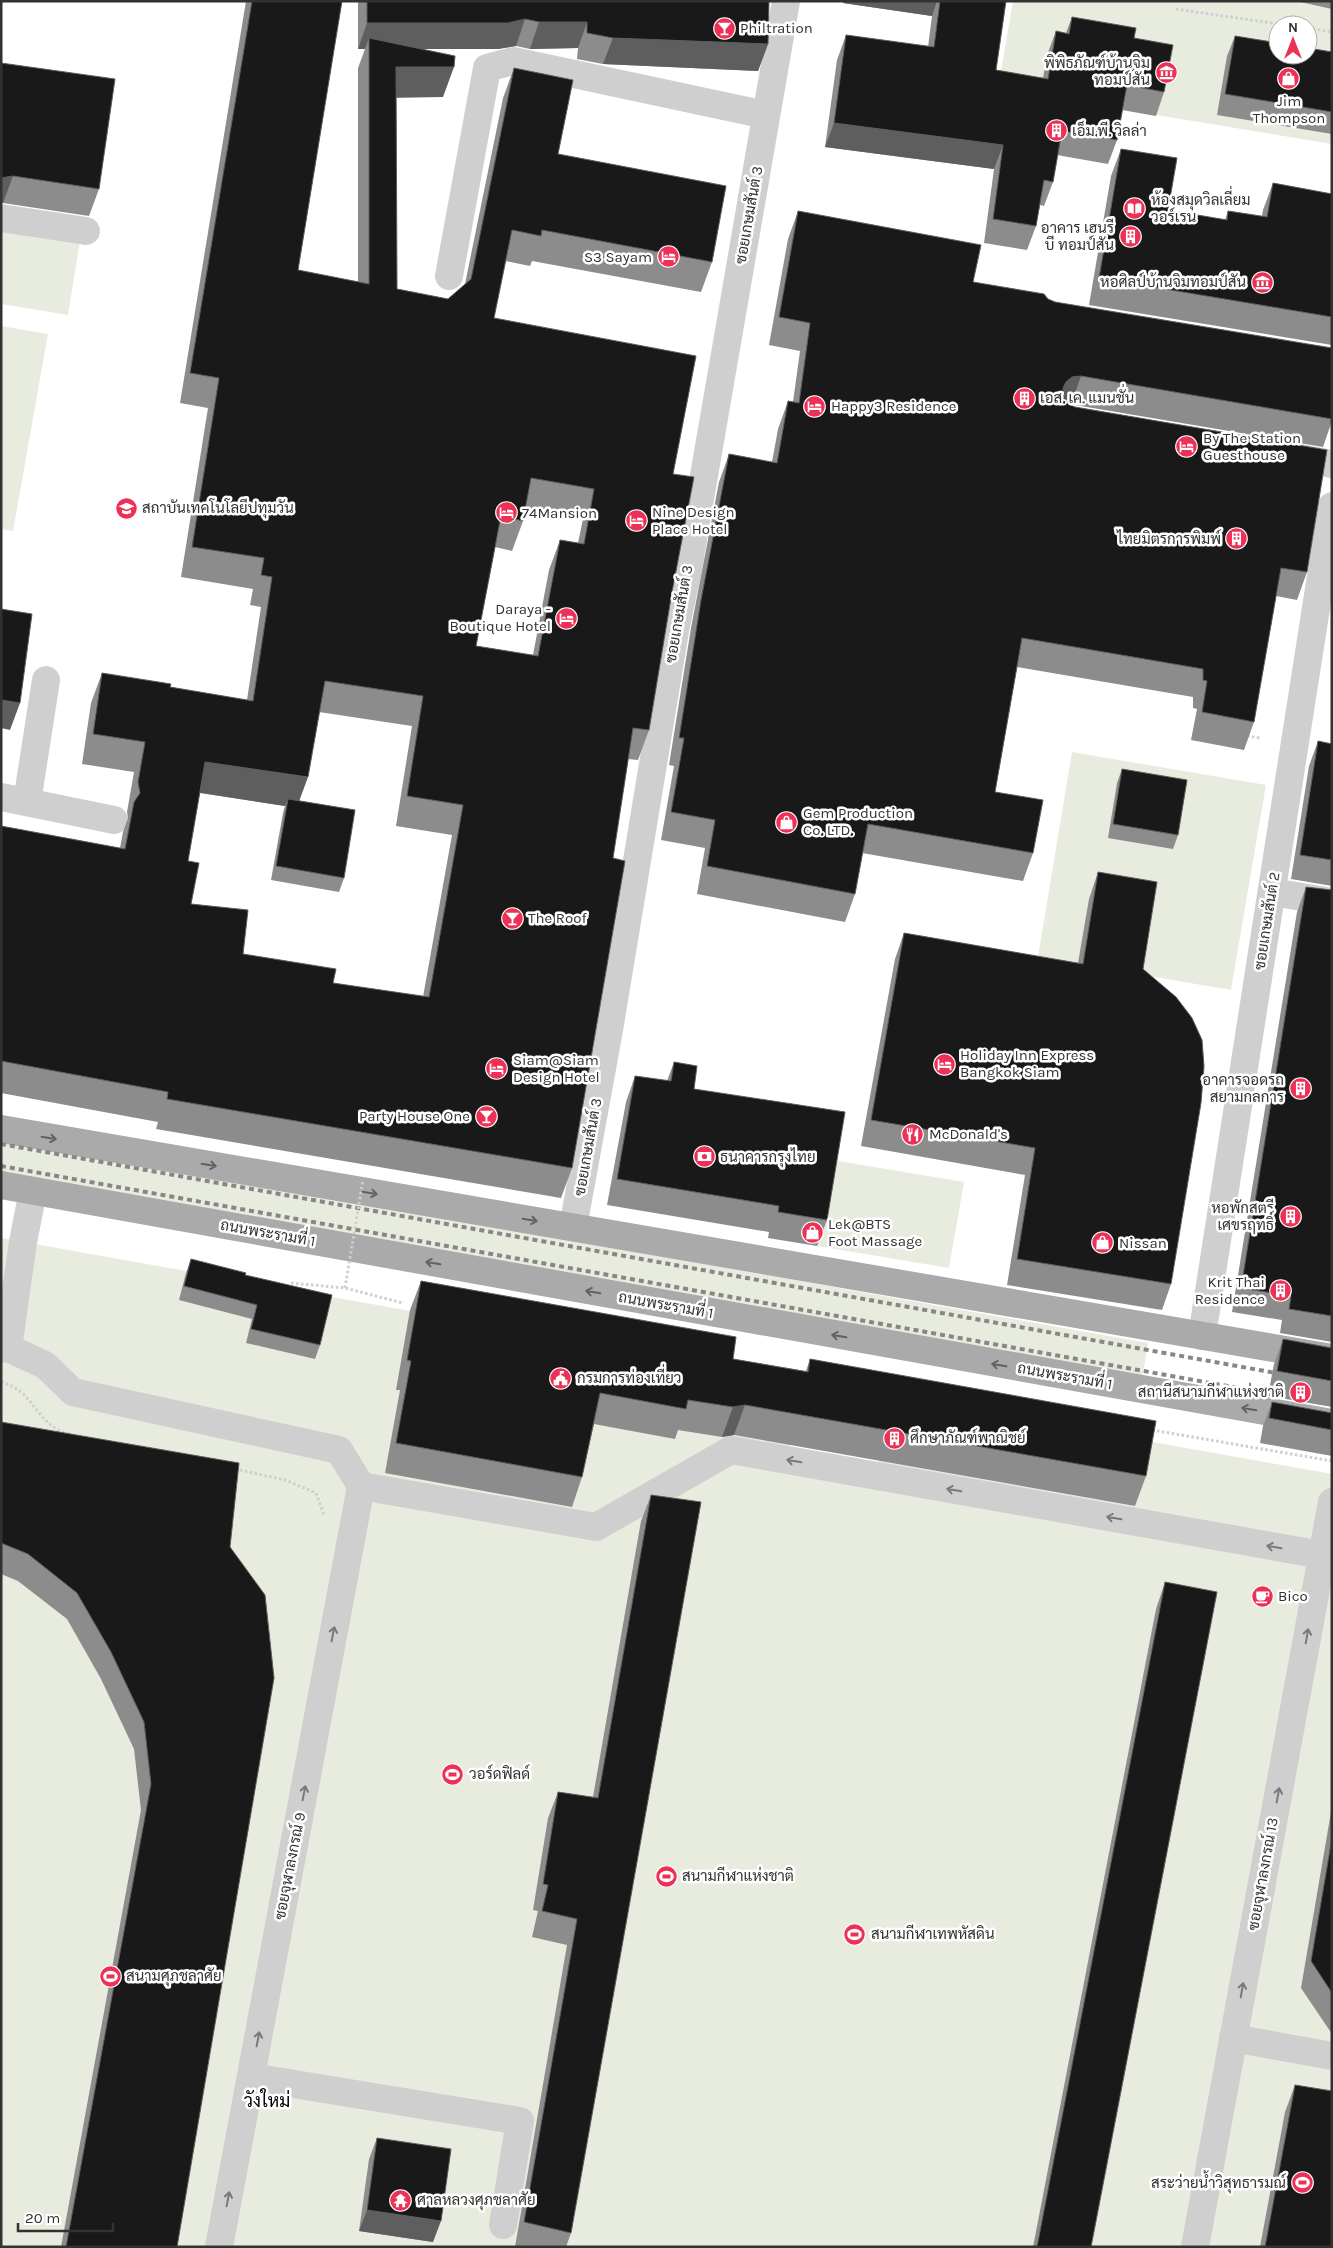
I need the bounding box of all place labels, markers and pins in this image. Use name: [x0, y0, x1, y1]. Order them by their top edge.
bar icon: Philtration: [712, 16, 736, 40]
place label: Philtration: [740, 19, 813, 37]
place label: พิพิธภัณฑ์บ้านจิม ทอมป์สัน: [1044, 53, 1150, 89]
museum icon: พิพิธภัณฑ์บ้านจิม ทอมป์สัน: [1154, 60, 1178, 84]
shop icon: Jim Thompson: [1277, 66, 1301, 90]
place label: Jim Thompson: [1253, 92, 1325, 127]
building icon: เอ็ม.พี. วิลล่า: [1044, 119, 1068, 143]
place label: เอ็ม.พี. วิลล่า: [1072, 120, 1147, 140]
place label: ห้องสมุดวิลเลี่ยม วอร์เรน: [1151, 185, 1250, 226]
library icon: ห้องสมุดวิลเลี่ยม วอร์เรน: [1123, 197, 1147, 221]
place label: อาคาร เฮนรี บี ทอมป์สัน: [1041, 218, 1114, 254]
building icon: อาคาร เฮนรี บี ทอมป์สัน: [1118, 225, 1142, 249]
hotel icon: S3 Sayam: [656, 245, 680, 269]
place label: S3 Sayam: [584, 248, 652, 266]
museum icon: หอศิลป์บ้านจิมทอมป์สัน: [1250, 270, 1274, 294]
place label: หอศิลป์บ้านจิมทอมป์สัน: [1100, 272, 1246, 291]
place label: เอส. เค. แมนชั่น: [1040, 383, 1134, 407]
building icon: เอส. เค. แมนชั่น: [1012, 386, 1036, 410]
hotel icon: Happy3 Residence: [803, 394, 827, 418]
place label: Happy3 Residence: [831, 397, 957, 415]
place label: By The Station Guesthouse: [1203, 429, 1301, 464]
hotel icon: By The Station Guesthouse: [1175, 435, 1199, 459]
school or university icon: สถาบันเทคโนโลยีปทุมวัน: [114, 496, 138, 520]
place label: สถาบันเทคโนโลยีปทุมวัน: [142, 498, 294, 519]
hotel icon: 74Mansion: [494, 501, 518, 525]
place label: Nine Design Place Hotel: [652, 503, 735, 538]
place label: 74Mansion: [522, 504, 597, 522]
hotel icon: Nine Design Place Hotel: [624, 509, 648, 533]
building icon: ไทยมิตรการพิมพ์: [1225, 527, 1249, 551]
place label: ไทยมิตรการพิมพ์: [1116, 529, 1221, 548]
place label: Daraya - Boutique Hotel: [449, 600, 551, 635]
hotel icon: Daraya - Boutique Hotel: [555, 606, 579, 630]
place label: Gem Production Co. LTD.: [803, 804, 913, 839]
shop icon: Gem Production Co. LTD.: [775, 810, 799, 834]
bar icon: The Roof: [500, 906, 524, 930]
place label: The Roof: [528, 909, 587, 927]
place label: Holiday Inn Express Bangkok Siam: [960, 1046, 1094, 1081]
place label: Siam@Siam Design Hotel: [513, 1051, 600, 1086]
hotel icon: Holiday Inn Express Bangkok Siam: [932, 1052, 956, 1076]
hotel icon: Siam@Siam Design Hotel: [485, 1057, 509, 1081]
place label: อาคารจอดรถ สยามกลการ: [1202, 1071, 1284, 1106]
building icon: อาคารจอดรถ สยามกลการ: [1288, 1077, 1312, 1101]
bar icon: Party House One: [474, 1104, 498, 1128]
place label: Party House One: [359, 1107, 470, 1125]
restaurant icon: McDonald's: [901, 1122, 925, 1146]
place label: McDonald's: [929, 1125, 1008, 1143]
bank icon: ธนาคารกรุงไทย: [692, 1145, 716, 1169]
place label: ธนาคารกรุงไทย: [720, 1147, 816, 1168]
place label: หอพักสตรี เศขรฤทธิ์: [1211, 1198, 1274, 1234]
building icon: หอพักสตรี เศขรฤทธิ์: [1278, 1205, 1302, 1229]
place label: Lek@BTS Foot Massage: [828, 1215, 922, 1250]
shop icon: Lek@BTS Foot Massage: [800, 1221, 824, 1245]
shop icon: Nissan: [1091, 1231, 1115, 1255]
place label: Nissan: [1119, 1234, 1167, 1252]
place label: Krit Thai Residence: [1195, 1273, 1265, 1308]
building icon: Krit Thai Residence: [1269, 1279, 1293, 1303]
place label: กรมการท่องเที่ยว: [577, 1363, 682, 1387]
public building icon: กรมการท่องเที่ยว: [549, 1366, 573, 1390]
building icon: สถานีสนามกีฬาแห่งชาติ: [1288, 1380, 1312, 1404]
place label: สถานีสนามกีฬาแห่งชาติ: [1138, 1382, 1284, 1401]
building icon: ศึกษาภัณฑ์พาณิชย์: [882, 1426, 906, 1450]
place label: ศึกษาภัณฑ์พาณิชย์: [910, 1428, 1026, 1447]
cafe icon: Bico: [1250, 1584, 1274, 1608]
place label: Bico: [1278, 1587, 1308, 1605]
sports icon: วอร์ดฟิลด์: [441, 1762, 465, 1786]
place label: วอร์ดฟิลด์: [469, 1764, 530, 1783]
sports icon: สนามกีฬาแห่งชาติ: [654, 1864, 678, 1888]
place label: สนามกีฬาแห่งชาติ: [682, 1866, 794, 1885]
sports icon: สนามกีฬาเทพหัสดิน: [843, 1922, 867, 1946]
place label: สนามกีฬาเทพหัสดิน: [871, 1924, 994, 1943]
sports icon: สนามศุภชลาศัย: [98, 1964, 122, 1988]
place label: สนามศุภชลาศัย: [126, 1967, 222, 1987]
place label: สระว่ายน้ำวิสุทธารมณ์: [1151, 2170, 1286, 2194]
sports icon: สระว่ายน้ำวิสุทธารมณ์: [1290, 2171, 1314, 2195]
temple icon: ศาลหลวงศุภชลาศัย: [389, 2188, 413, 2212]
place label: ศาลหลวงศุภชลาศัย: [417, 2191, 536, 2211]

